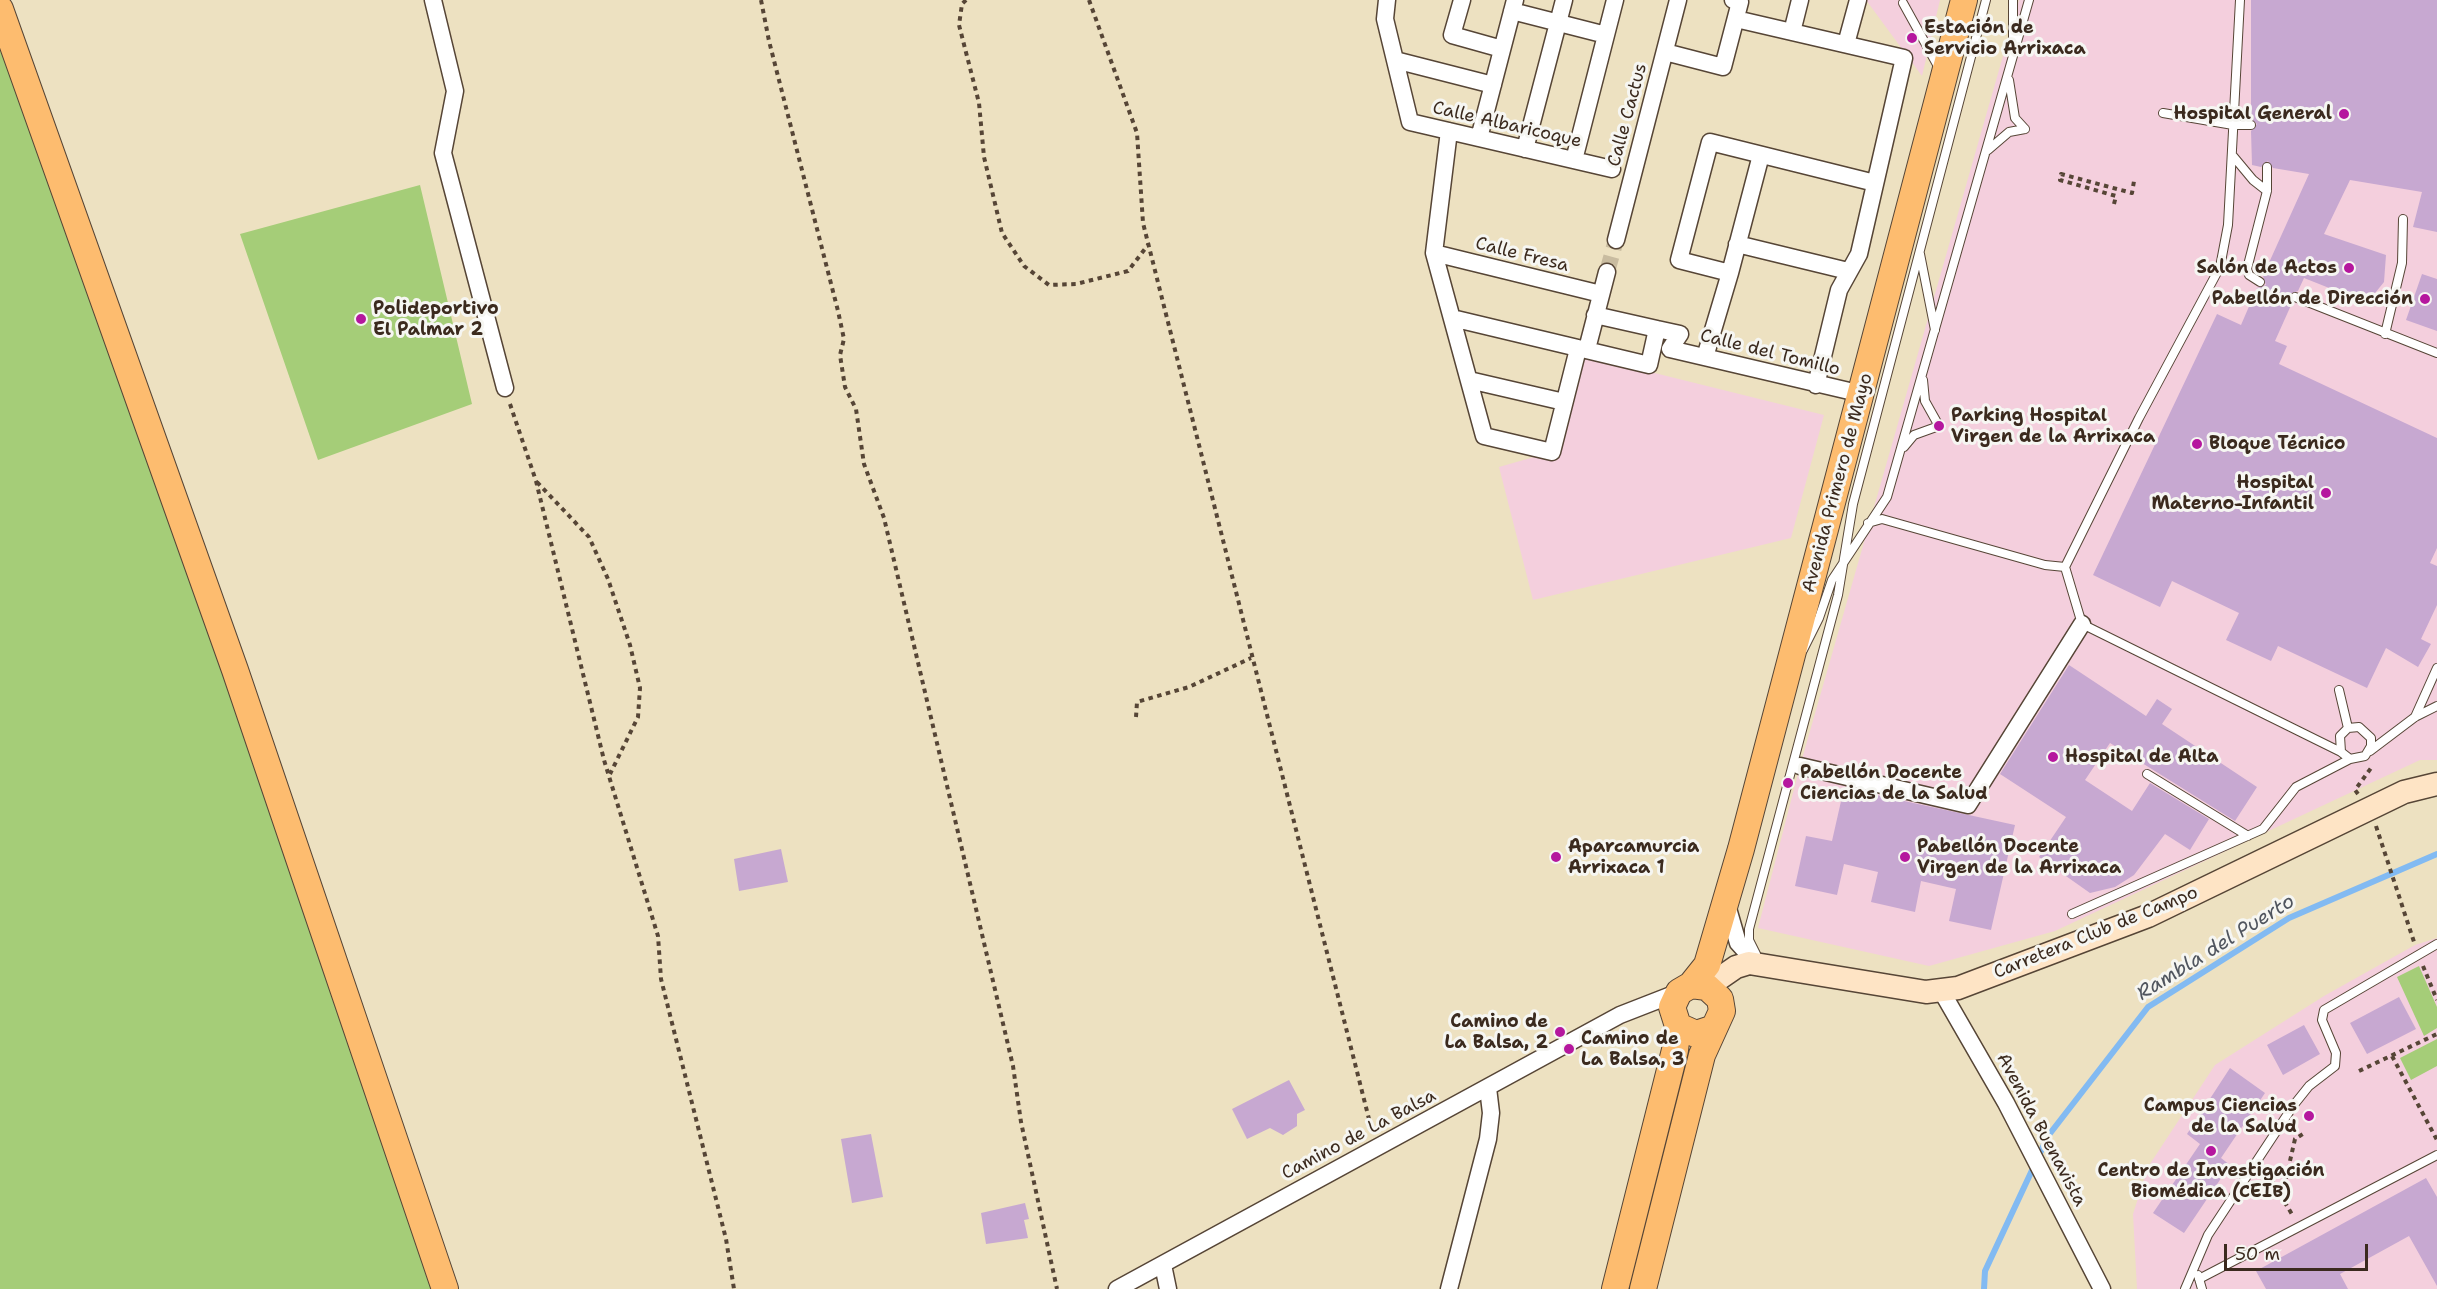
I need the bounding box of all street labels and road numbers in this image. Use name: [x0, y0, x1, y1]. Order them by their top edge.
street label: Calle Cactus: [1604, 61, 1652, 169]
street label: Calle Albaricoque: [1430, 97, 1584, 153]
street label: Calle Fresa: [1473, 233, 1571, 277]
street label: Calle del Tomillo: [1698, 325, 1842, 381]
street label: Avenida Primero de Mayo: [1798, 371, 1878, 595]
street label: Carretera Club de Campo: [1991, 882, 2201, 984]
street label: Avenida Buenavista: [1991, 1050, 2091, 1210]
street label: Camino de La Balsa: [1278, 1085, 1440, 1185]

